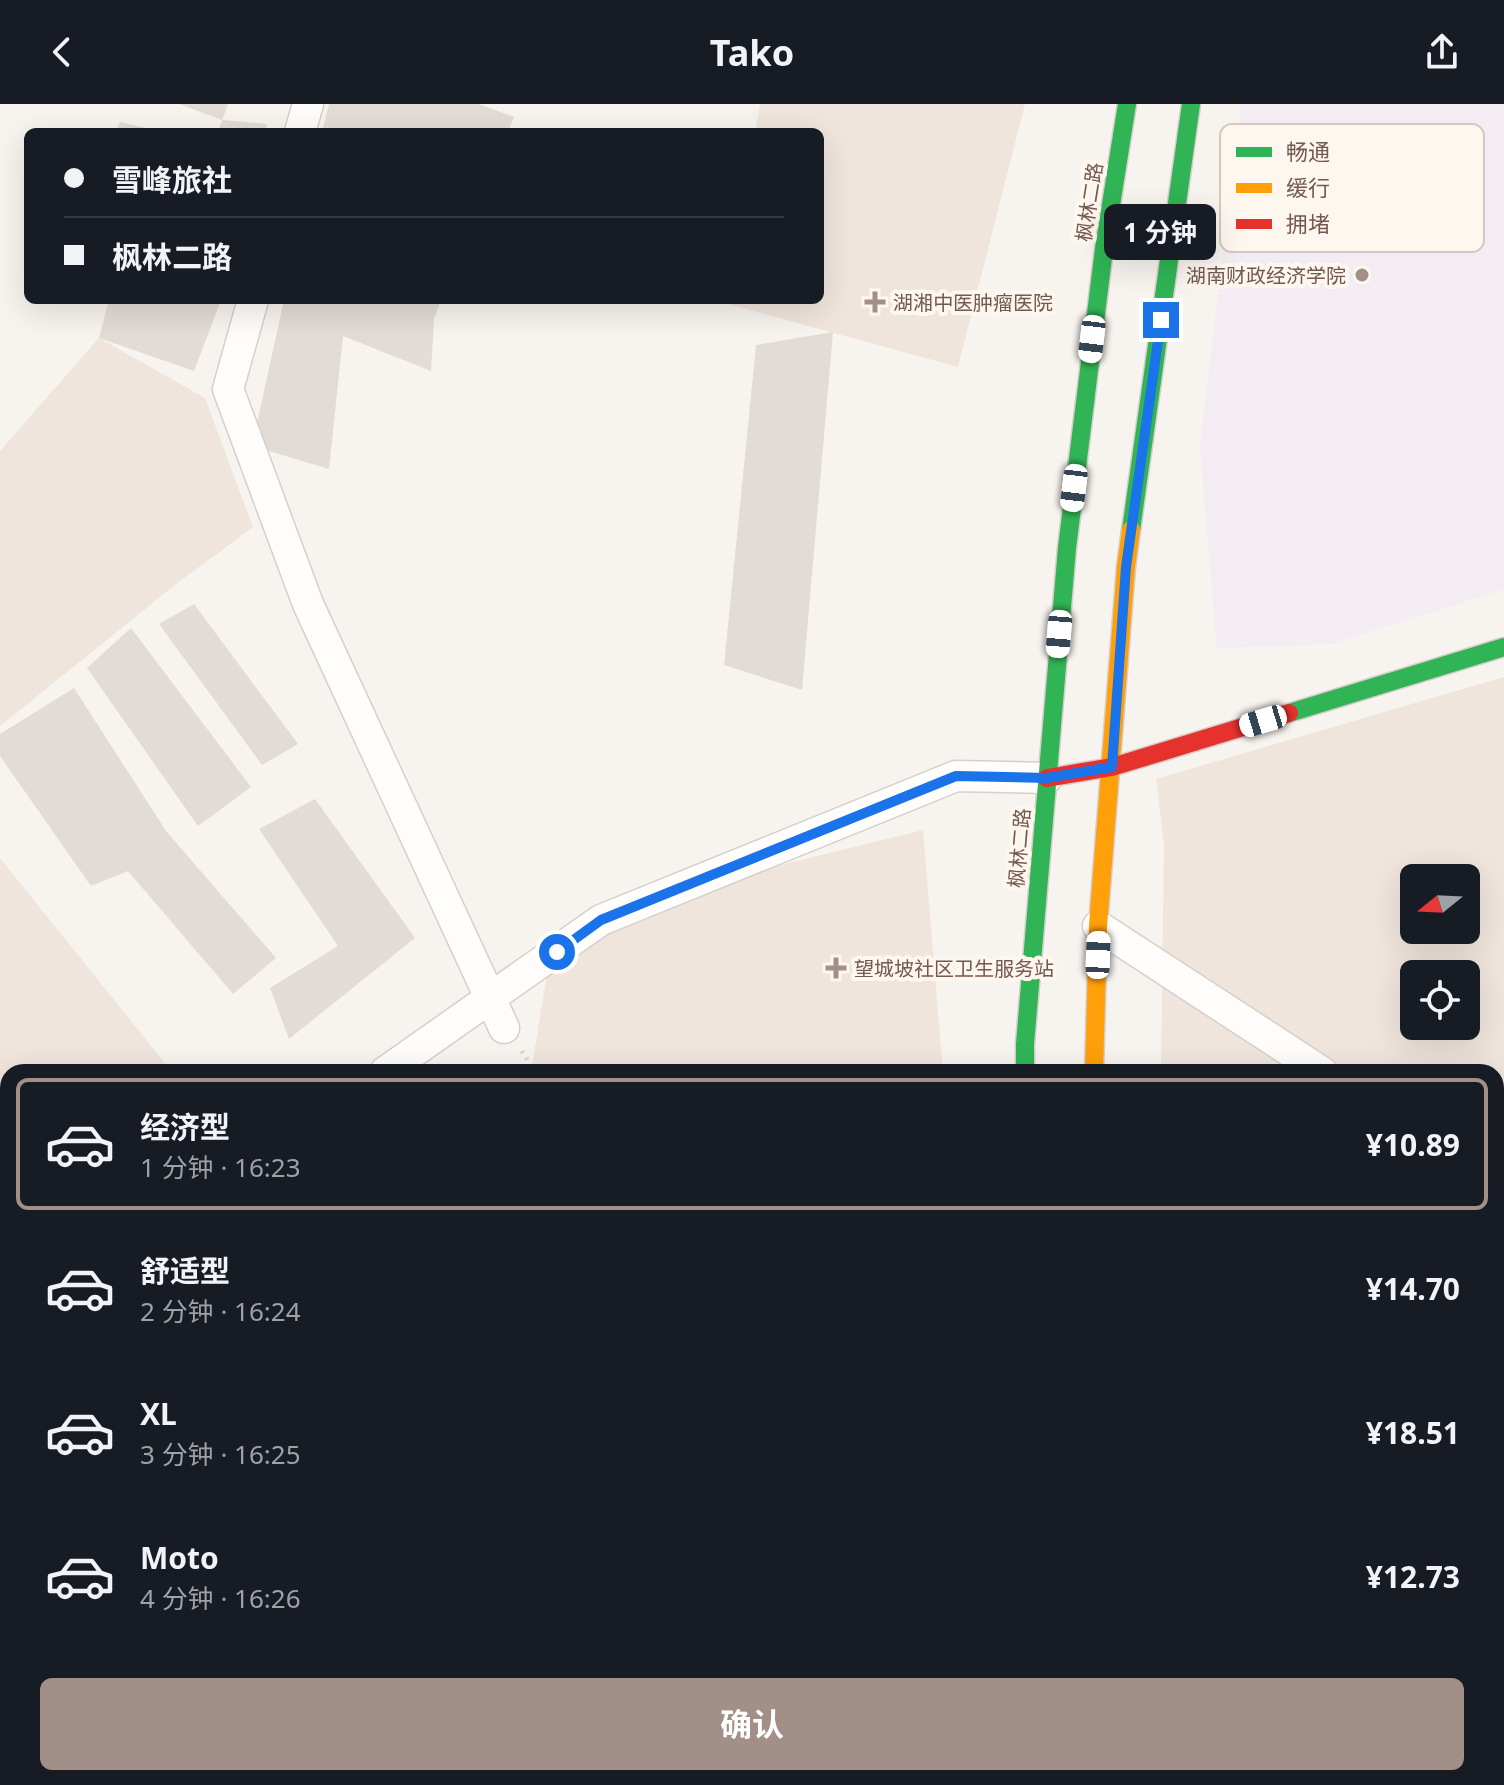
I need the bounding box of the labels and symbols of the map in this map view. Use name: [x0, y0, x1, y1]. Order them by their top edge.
legend: [1220, 124, 1484, 252]
text: 畅通: [1286, 136, 1330, 166]
street label: 枫林二路: [1069, 160, 1109, 244]
text: 缓行: [1286, 172, 1330, 202]
callout: 1 分钟: [1105, 204, 1217, 260]
text: 拥堵: [1286, 208, 1330, 238]
place label: 湖南财政经济学院: [1186, 262, 1346, 289]
marker: 湖南财政经济学院: [1353, 266, 1371, 284]
place label: 湖湘中医肿瘤医院: [893, 289, 1053, 316]
marker: 湖湘中医肿瘤医院: [864, 291, 886, 313]
route end: [1143, 302, 1179, 338]
car: [1077, 314, 1107, 364]
car: [1059, 463, 1089, 513]
car: [1045, 609, 1073, 659]
car: [1237, 703, 1289, 739]
street label: 枫林二路: [1002, 807, 1036, 889]
north arrow: [1400, 864, 1480, 944]
car: [1085, 931, 1111, 979]
route start: [539, 934, 575, 970]
place label: 望城坡社区卫生服务站: [854, 955, 1054, 982]
marker: 望城坡社区卫生服务站: [825, 957, 847, 979]

